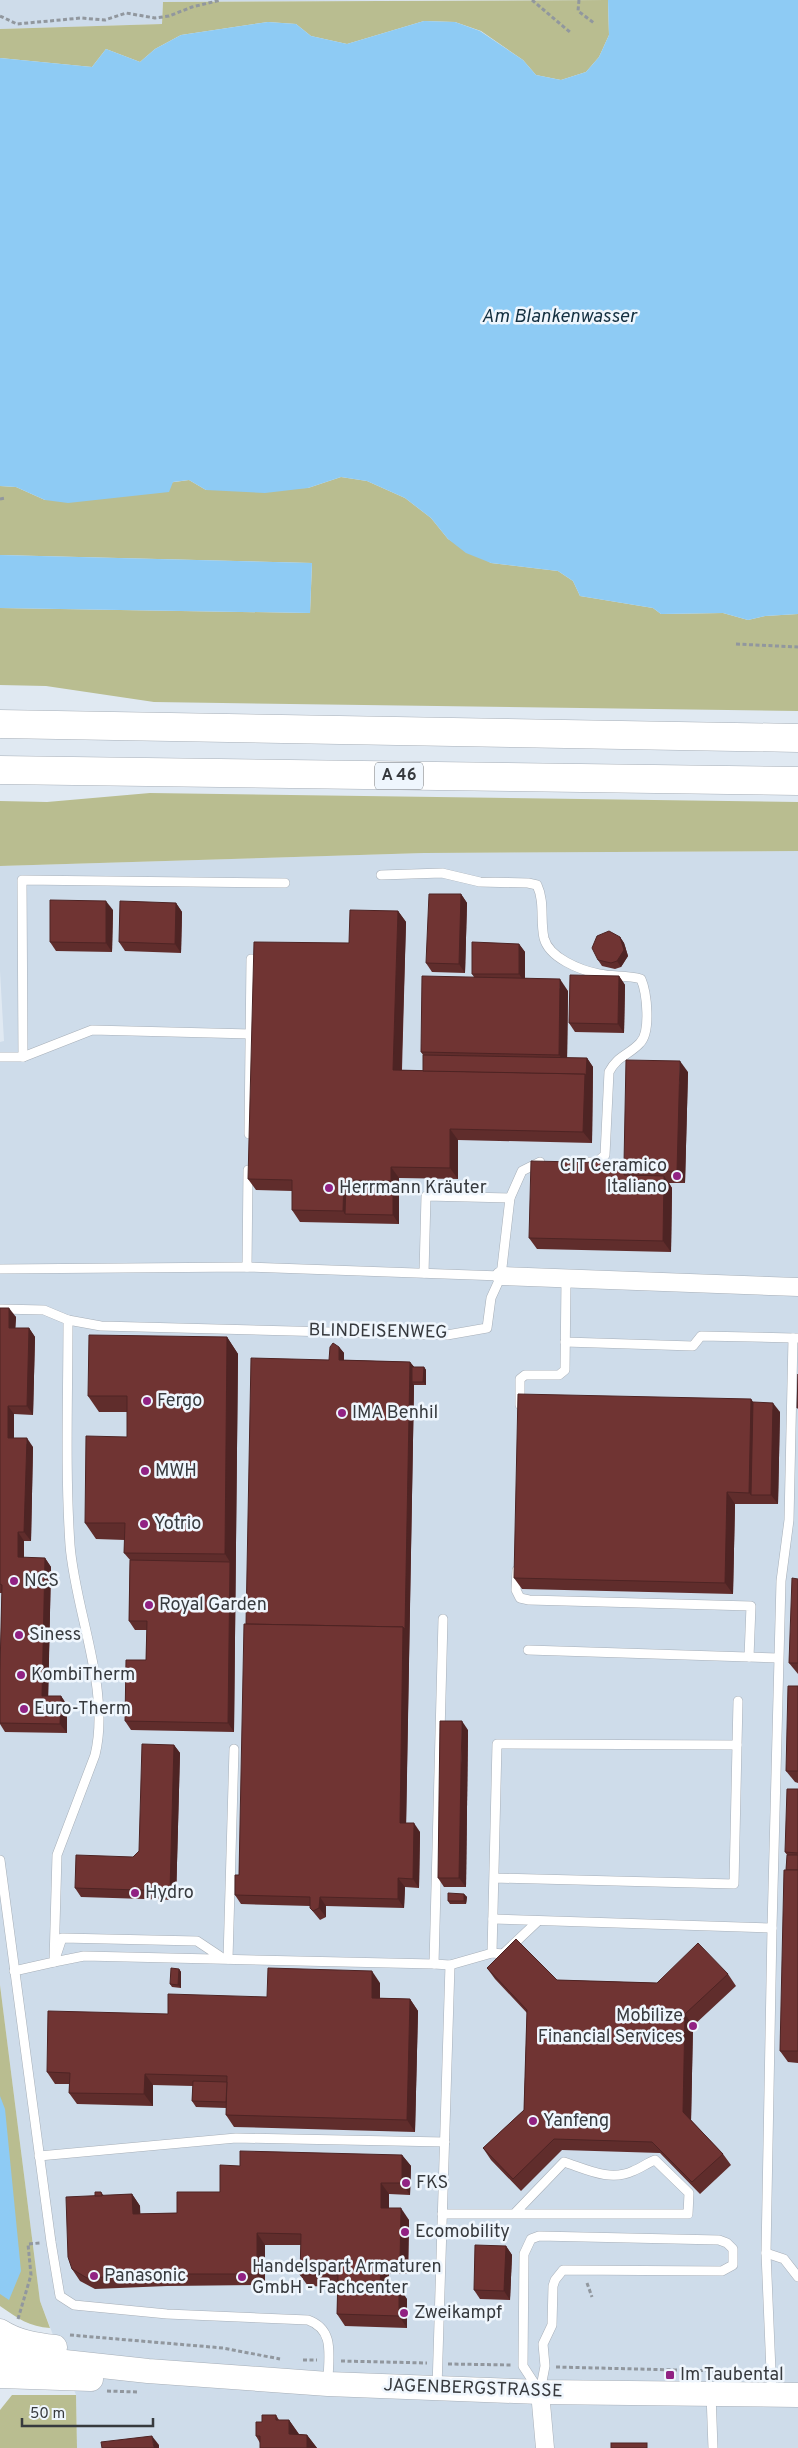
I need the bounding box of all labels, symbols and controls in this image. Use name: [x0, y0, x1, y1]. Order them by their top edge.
water label: Am Blankenwasser: [482, 305, 638, 329]
road number: A 46: [375, 762, 423, 789]
place label: CIT Ceramico Italiano: [560, 1155, 667, 1199]
marker: CIT Ceramico Italiano: [671, 1170, 683, 1182]
place label: Herrmann Kräuter: [339, 1177, 487, 1200]
marker: Herrmann Kräuter: [323, 1182, 335, 1194]
street label: BLINDEISENWEG: [308, 1319, 448, 1345]
place label: Fergo: [157, 1390, 202, 1413]
marker: Fergo: [141, 1395, 153, 1407]
place label: IMA Benhil: [352, 1402, 438, 1425]
marker: IMA Benhil: [336, 1407, 348, 1419]
place label: MWH: [155, 1460, 197, 1483]
marker: MWH: [139, 1465, 151, 1477]
place label: Yotrio: [154, 1513, 201, 1536]
marker: Yotrio: [138, 1518, 150, 1530]
place label: NCS: [24, 1570, 59, 1593]
marker: NCS: [8, 1575, 20, 1587]
place label: Royal Garden: [159, 1594, 267, 1617]
marker: Royal Garden: [143, 1599, 155, 1611]
place label: Siness: [29, 1624, 81, 1647]
marker: Siness: [13, 1629, 25, 1641]
place label: KombiTherm: [31, 1664, 135, 1687]
marker: KombiTherm: [15, 1669, 27, 1681]
place label: Euro-Therm: [34, 1698, 131, 1721]
marker: Euro-Therm: [18, 1703, 30, 1715]
place label: Hydro: [145, 1882, 194, 1905]
marker: Hydro: [129, 1887, 141, 1899]
place label: Mobilize Financial Services: [538, 2005, 683, 2049]
marker: Mobilize Financial Services: [687, 2020, 699, 2032]
place label: Yanfeng: [543, 2110, 609, 2133]
marker: Yanfeng: [527, 2115, 539, 2127]
place label: FKS: [416, 2172, 448, 2195]
marker: FKS: [400, 2177, 412, 2189]
place label: Ecomobility: [415, 2221, 510, 2244]
marker: Ecomobility: [399, 2226, 411, 2238]
place label: Handelspart Armaturen GmbH - Fachcenter: [252, 2256, 442, 2300]
place label: Panasonic: [104, 2265, 186, 2288]
marker: Panasonic: [88, 2270, 100, 2282]
marker: Handelspart Armaturen GmbH - Fachcenter: [236, 2271, 248, 2283]
place label: Zweikampf: [414, 2302, 502, 2325]
marker: Zweikampf: [398, 2307, 410, 2319]
place label: Im Taubental: [680, 2364, 784, 2387]
marker: Im Taubental: [664, 2369, 676, 2381]
street label: JAGENBERGSTRASSE: [383, 2374, 563, 2404]
scale bar: [22, 2396, 154, 2428]
text: 50 m: [30, 2405, 65, 2424]

